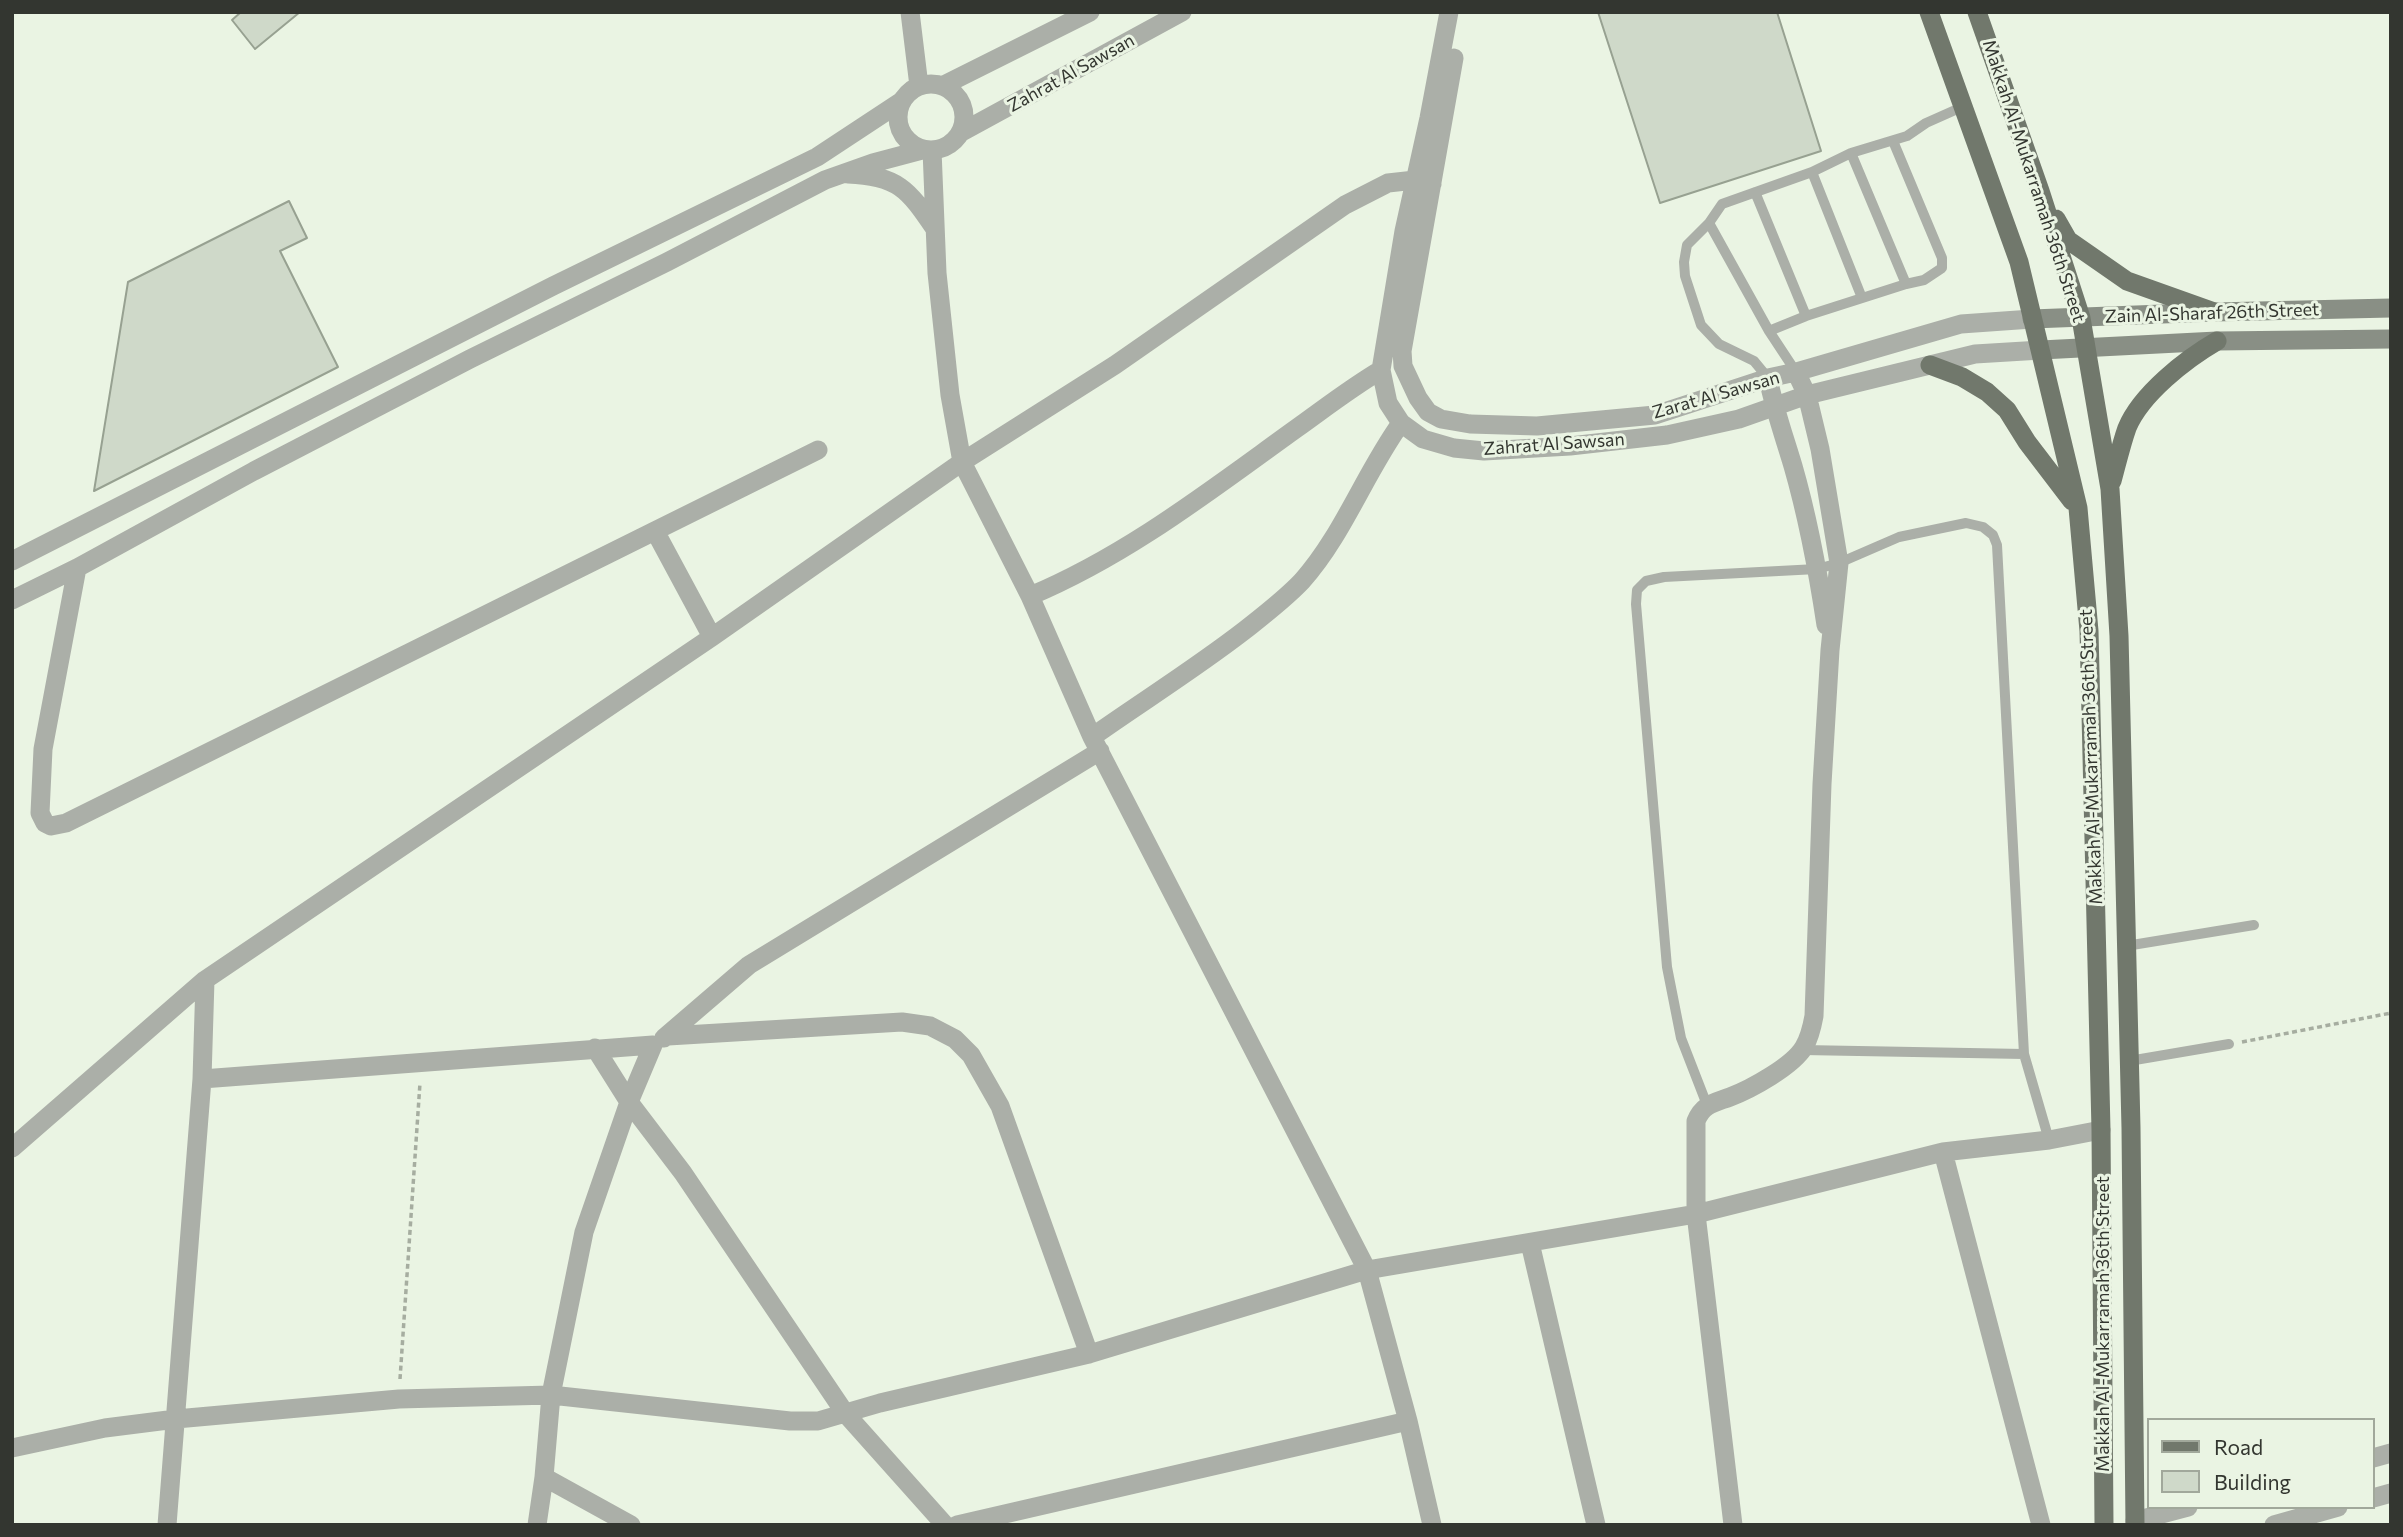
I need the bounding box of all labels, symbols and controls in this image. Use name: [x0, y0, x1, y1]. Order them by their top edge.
street label: Zahrat Al Sawsan: [1004, 29, 1138, 117]
street label: Makkah Al-Mukarramah 36th Street: [1978, 37, 2090, 325]
street label: Zain Al-Sharaf 26th Street: [2104, 298, 2320, 328]
street label: Zarat Al Sawsan: [1650, 367, 1782, 423]
street label: Zahrat Al Sawsan: [1483, 428, 1625, 460]
street label: Makkah Al-Mukarramah 36th Street: [2075, 609, 2107, 905]
street label: Makkah Al-Mukarramah 36th Street: [2092, 1176, 2114, 1472]
legend: [2148, 1418, 2375, 1509]
text: Road: [2214, 1434, 2263, 1459]
text: Building: [2214, 1469, 2291, 1494]

